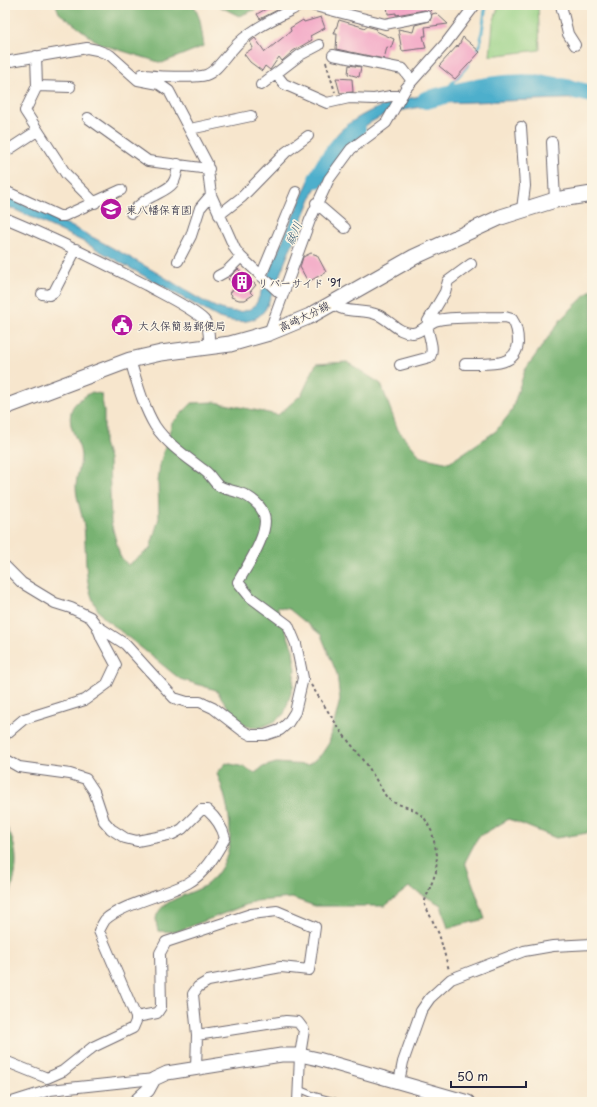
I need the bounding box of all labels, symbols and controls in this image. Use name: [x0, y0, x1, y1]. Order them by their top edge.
school or university icon: 東八幡保育園: [98, 196, 124, 222]
place label: 東八幡保育園: [126, 201, 192, 218]
water label: 祓川: [280, 218, 306, 248]
building icon: リバーサイド '91: [229, 269, 255, 295]
place label: リバーサイド '91: [258, 274, 341, 291]
street label: 高崎大分線: [276, 296, 332, 336]
public building icon: 大久保簡易郵便局: [109, 312, 135, 338]
place label: 大久保簡易郵便局: [138, 317, 226, 334]
scale bar: [451, 1063, 526, 1089]
text: 50 m: [457, 1067, 488, 1085]

